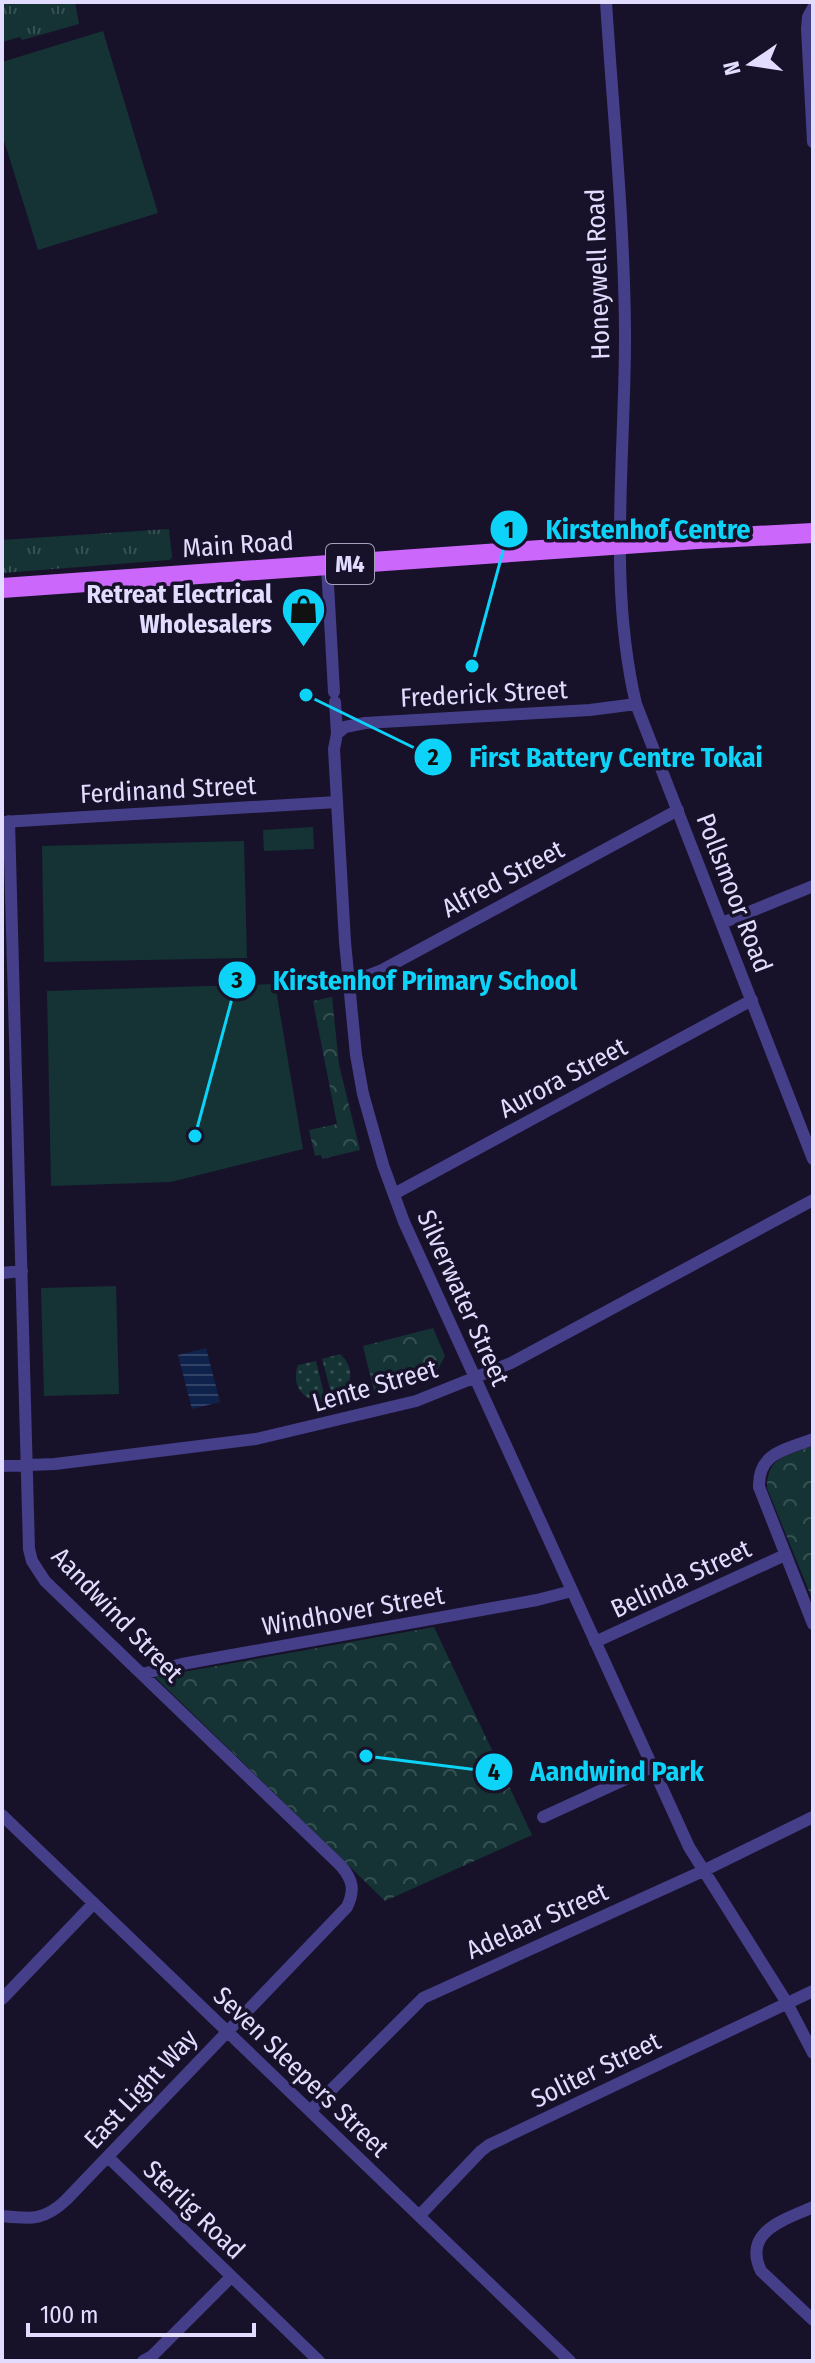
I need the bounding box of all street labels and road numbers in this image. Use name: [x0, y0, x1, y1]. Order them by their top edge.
street label: Honeywell Road: [580, 188, 616, 360]
street label: Main Road: [181, 526, 295, 564]
road number: M4: [326, 544, 374, 584]
street label: Frederick Street: [400, 674, 569, 714]
street label: Ferdinand Street: [79, 770, 257, 810]
street label: Pollsmoor Road: [689, 809, 779, 977]
street label: Alfred Street: [437, 834, 570, 924]
street label: Aurora Street: [494, 1031, 633, 1125]
street label: Silverwater Street: [410, 1205, 516, 1391]
street label: Lente Street: [309, 1353, 442, 1419]
street label: Belinda Street: [606, 1533, 756, 1625]
street label: Aandwind Street: [45, 1541, 189, 1689]
street label: Windhover Street: [260, 1580, 447, 1642]
street label: Adelaar Street: [461, 1876, 613, 1966]
street label: Seven Sleepers Street: [207, 1980, 395, 2164]
street label: East Light Way: [78, 2023, 204, 2155]
street label: Soliter Street: [526, 2025, 666, 2115]
street label: Sterlig Road: [137, 2154, 251, 2266]

